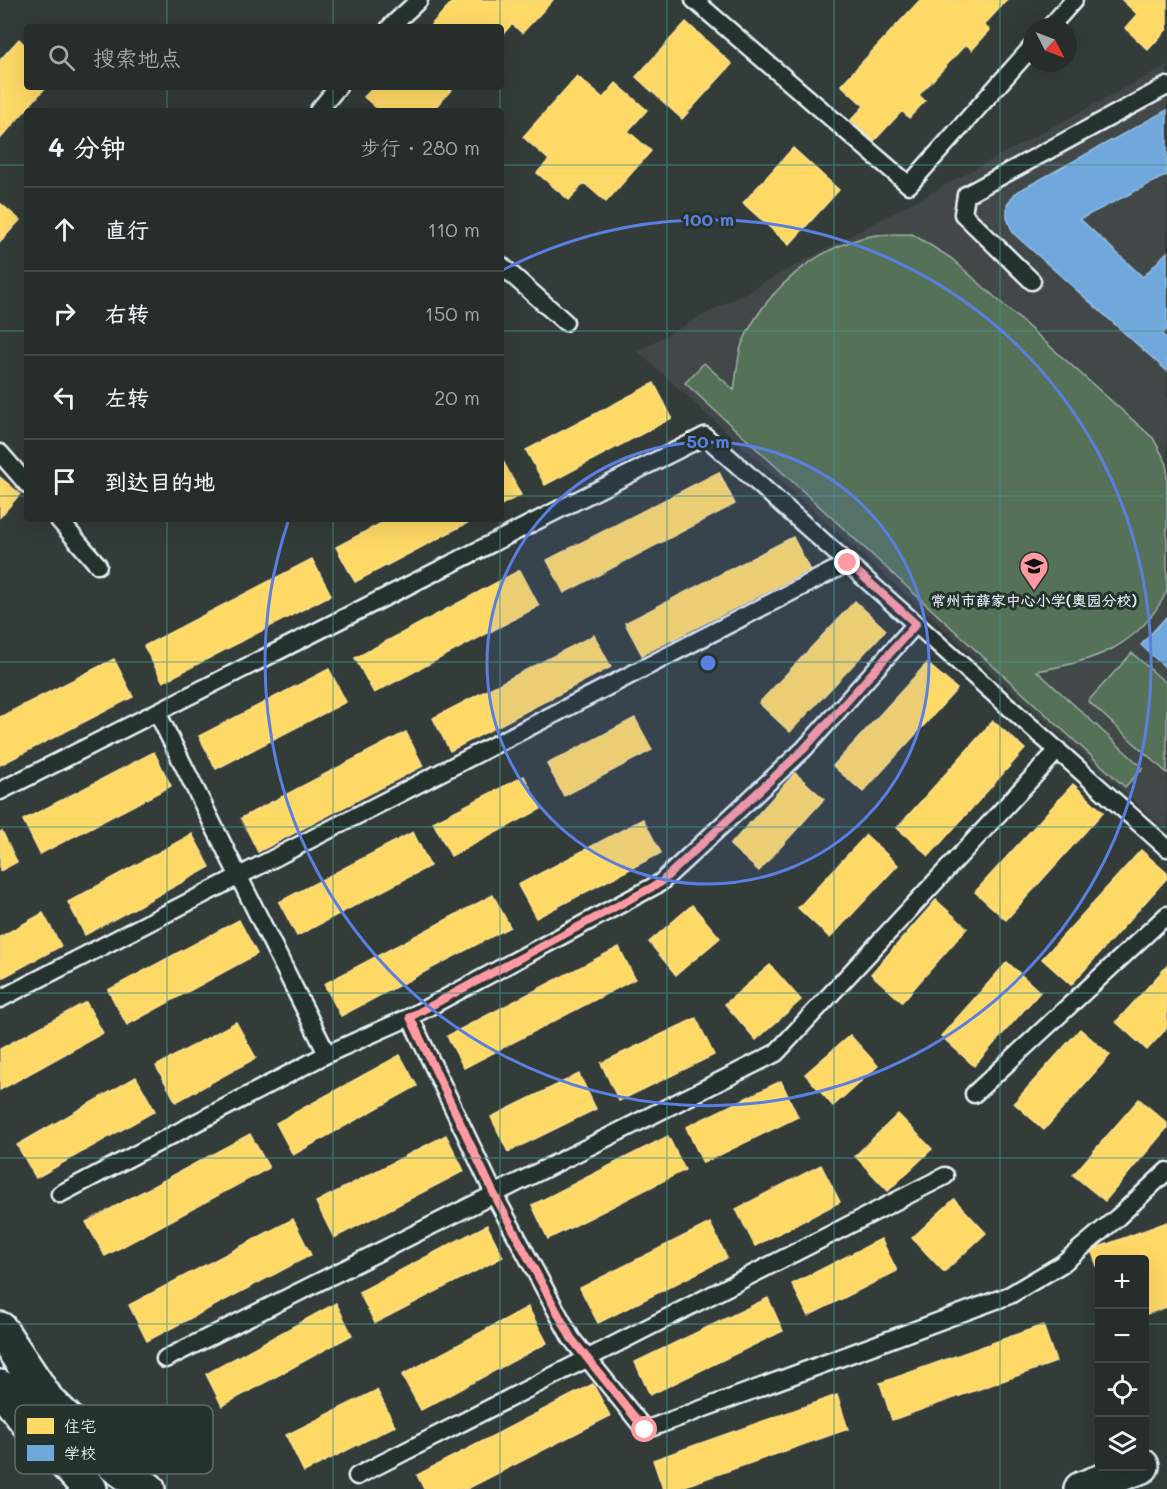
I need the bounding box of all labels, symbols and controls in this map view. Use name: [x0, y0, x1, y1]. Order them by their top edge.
north arrow: [1023, 18, 1077, 72]
search box: [24, 24, 504, 90]
icon: search: [45, 41, 78, 74]
text: 搜索地点: [93, 43, 181, 72]
text: 4 分钟: [48, 130, 126, 164]
text: 步行 · 280 m: [361, 134, 480, 160]
text: 100 m: [682, 207, 734, 231]
icon: ahead: [48, 213, 81, 246]
text: 直行: [105, 215, 149, 244]
text: 110 m: [427, 216, 480, 242]
icon: right: [48, 297, 81, 330]
text: 右转: [105, 299, 149, 328]
text: 150 m: [425, 300, 480, 326]
icon: left: [48, 381, 81, 414]
text: 左转: [105, 383, 149, 412]
text: 20 m: [434, 384, 480, 410]
text: 50 m: [687, 429, 729, 453]
icon: arrive: [48, 465, 81, 498]
text: 到达目的地: [105, 467, 215, 496]
route end: [834, 549, 860, 575]
school or university icon: 常州市薛家中心小学(奥园分校): [1018, 550, 1050, 592]
place label: 常州市薛家中心小学(奥园分校): [931, 590, 1137, 610]
centre of rings: [698, 653, 718, 673]
map controls: [1095, 1255, 1149, 1471]
button: +: [1095, 1255, 1149, 1309]
button: −: [1095, 1309, 1149, 1363]
button: locate: [1095, 1363, 1149, 1417]
legend: [15, 1405, 213, 1474]
text: 住宅: [64, 1415, 96, 1436]
route start: [631, 1416, 657, 1442]
button: layers: [1095, 1417, 1149, 1471]
text: 学校: [64, 1442, 96, 1463]

